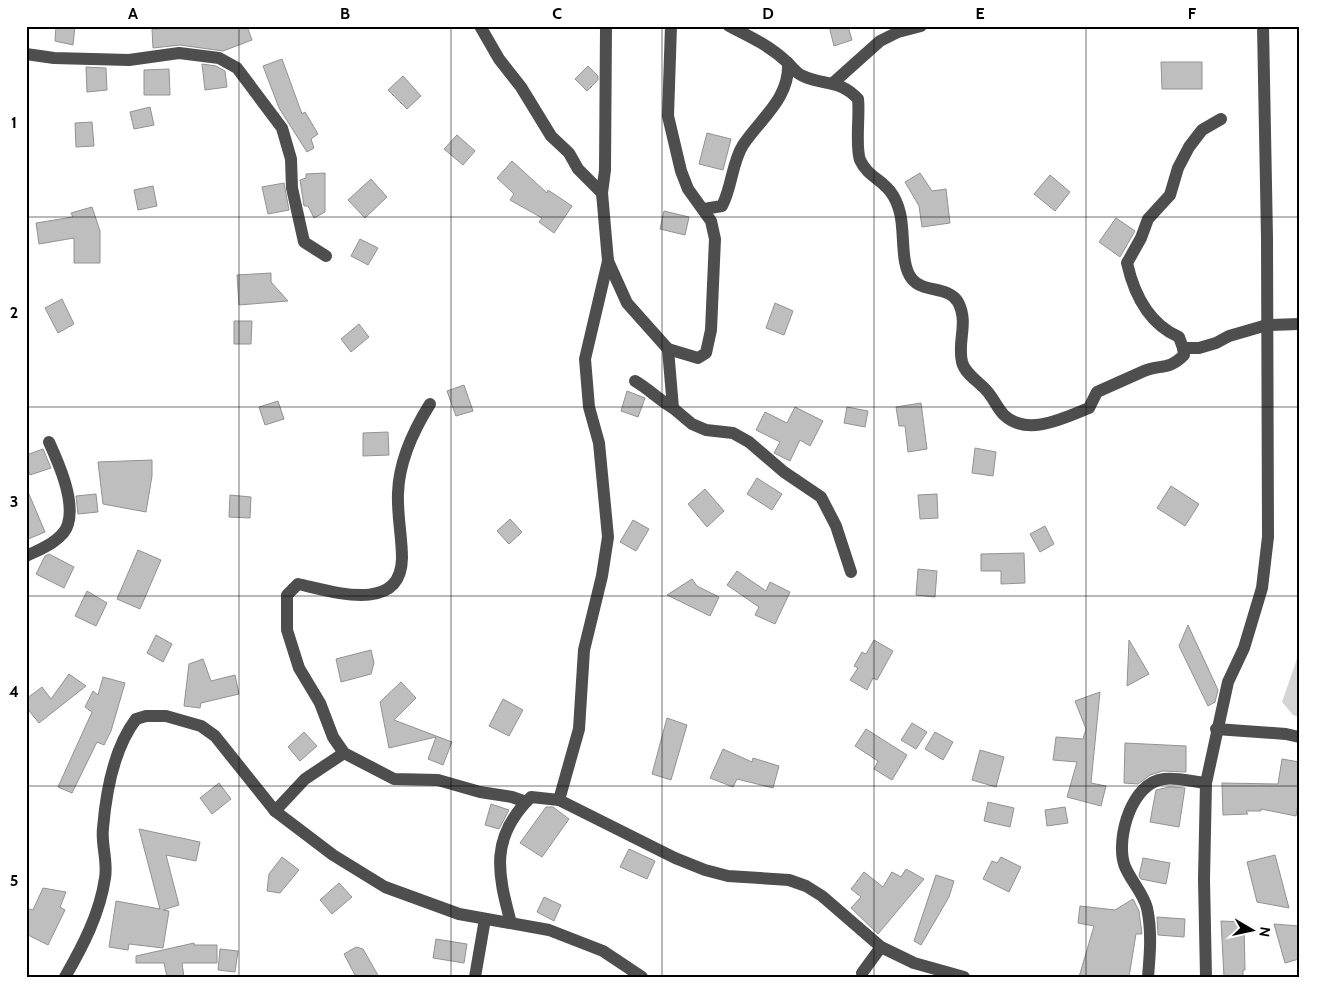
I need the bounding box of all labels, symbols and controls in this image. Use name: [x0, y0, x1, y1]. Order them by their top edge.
text: A: [128, 4, 138, 23]
text: B: [340, 4, 350, 23]
text: C: [552, 4, 562, 23]
text: D: [762, 4, 774, 23]
text: E: [975, 4, 985, 23]
text: F: [1188, 4, 1197, 23]
text: 1: [11, 113, 17, 132]
text: 2: [10, 303, 18, 322]
text: 3: [10, 492, 18, 511]
text: 4: [9, 682, 19, 701]
text: 5: [10, 871, 18, 890]
north arrow: [1228, 906, 1278, 956]
text: N: [1255, 926, 1275, 938]

